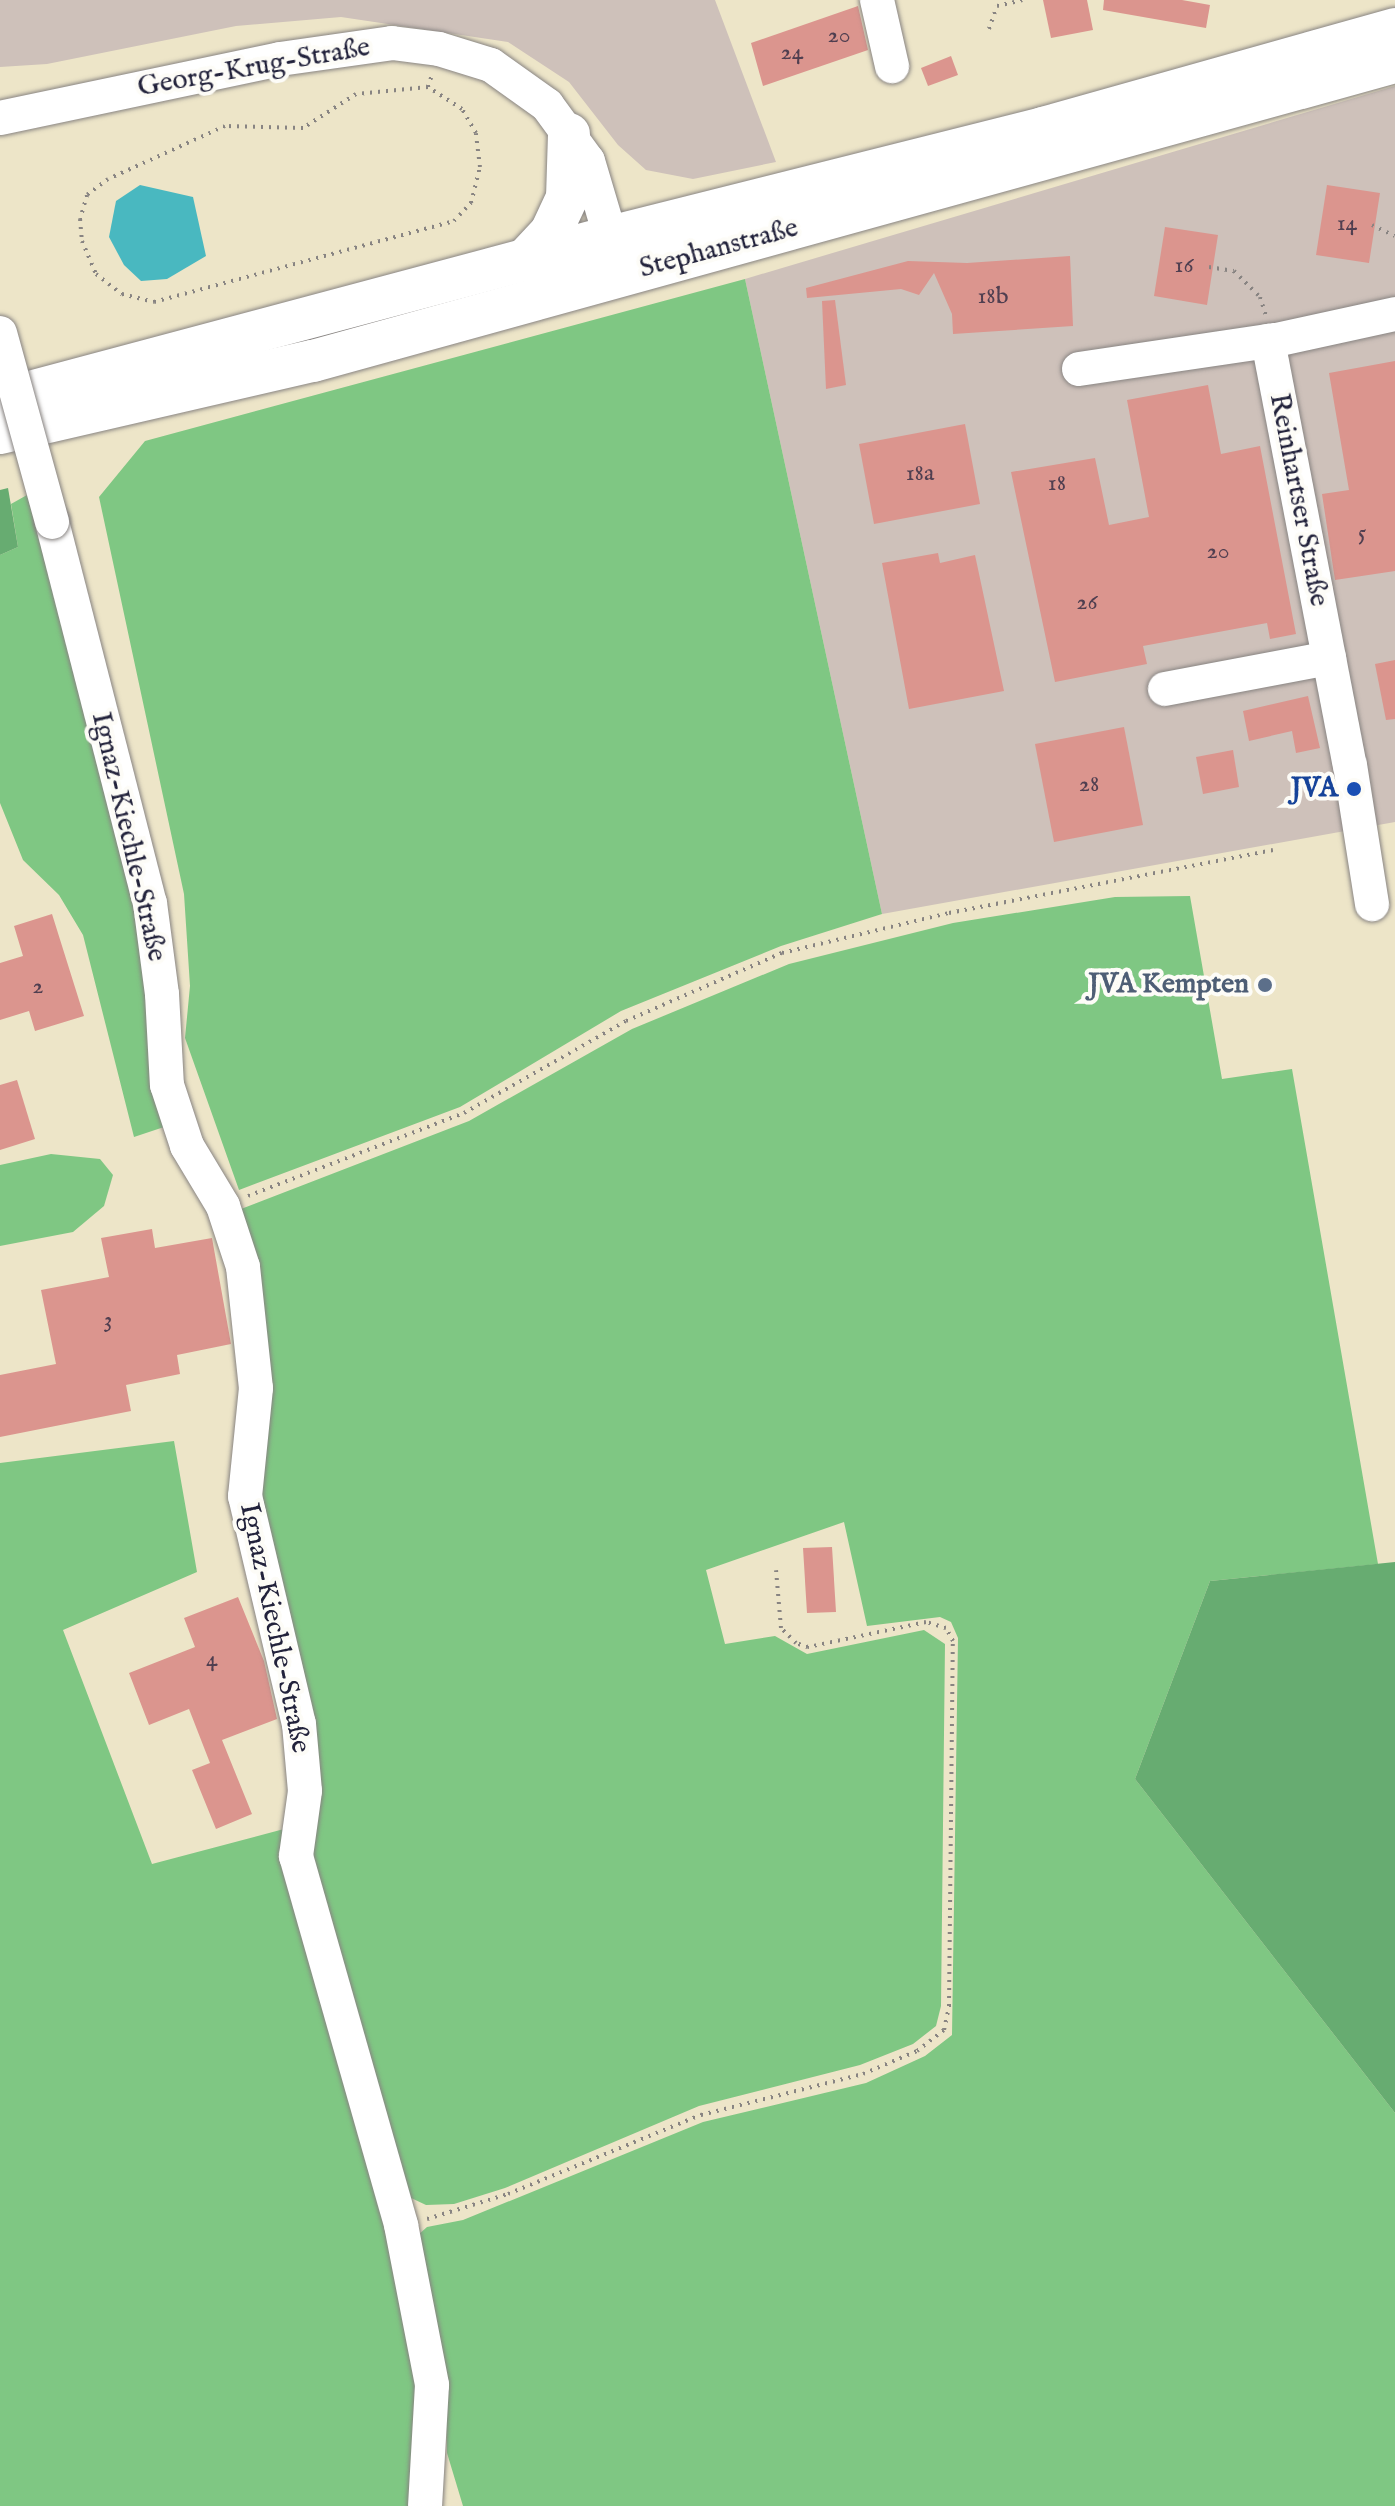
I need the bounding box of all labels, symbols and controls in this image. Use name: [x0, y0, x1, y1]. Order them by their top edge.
house number: 20: [827, 22, 851, 50]
street label: Georg-Krug-Straße: [135, 31, 373, 105]
house number: 24: [780, 39, 804, 67]
house number: 14: [1337, 210, 1357, 238]
street label: Stephanstraße: [636, 212, 802, 286]
house number: 16: [1174, 252, 1194, 280]
house number: 18b: [977, 283, 1009, 311]
street label: Reinhartser Straße: [1261, 391, 1335, 609]
house number: 18a: [906, 460, 934, 488]
house number: 18: [1048, 470, 1066, 498]
house number: 5: [1358, 520, 1366, 548]
house number: 20: [1206, 538, 1230, 566]
house number: 26: [1076, 589, 1098, 617]
street label: Ignaz-Kiechle-Straße: [83, 709, 173, 965]
house number: 28: [1079, 771, 1099, 799]
place label: JVA: [1291, 772, 1338, 806]
marker: JVA: [1345, 780, 1363, 798]
place label: JVA Kempten: [1088, 968, 1249, 1002]
house number: 2: [32, 973, 44, 1001]
marker: JVA Kempten: [1256, 976, 1274, 994]
house number: 3: [104, 1307, 112, 1335]
street label: Ignaz-Kiechle-Straße: [231, 1500, 317, 1756]
house number: 4: [206, 1646, 218, 1674]

